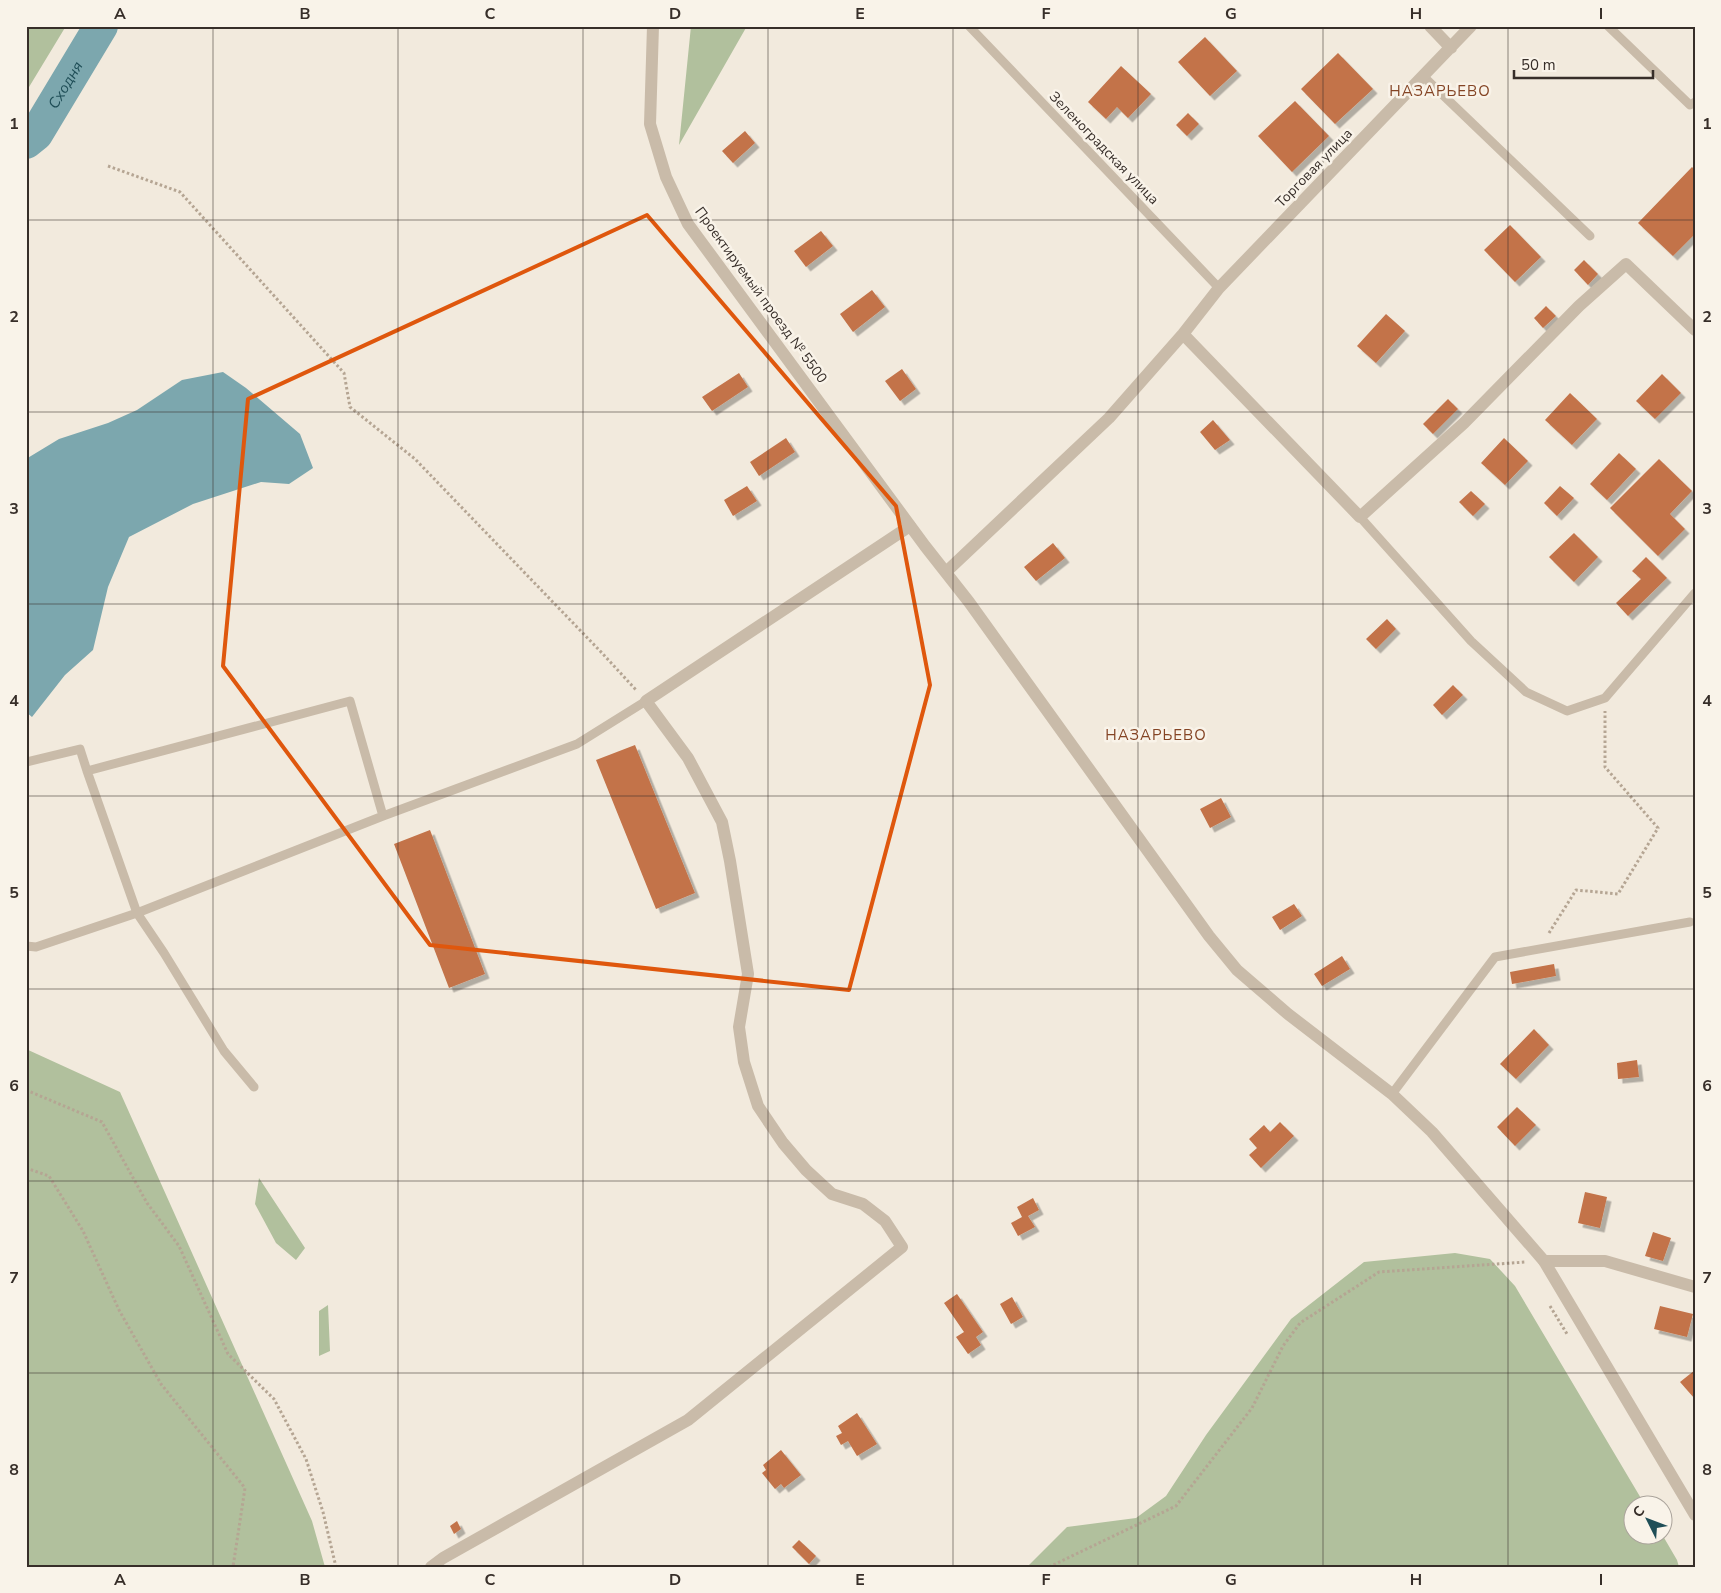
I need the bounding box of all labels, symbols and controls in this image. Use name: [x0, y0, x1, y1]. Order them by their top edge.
text: A: [114, 3, 126, 25]
text: B: [299, 3, 311, 25]
text: C: [485, 3, 496, 25]
text: D: [669, 3, 681, 25]
text: E: [855, 3, 865, 25]
text: F: [1042, 3, 1051, 25]
text: G: [1225, 3, 1237, 25]
text: H: [1410, 3, 1422, 25]
text: I: [1599, 3, 1603, 25]
scale bar: [1514, 48, 1652, 80]
text: 50 m: [1521, 55, 1556, 75]
water label: Сходня: [43, 58, 88, 112]
district label: НАЗАРЬЕВО: [1389, 81, 1491, 101]
street label: Зеленоградская улица: [1045, 87, 1163, 209]
text: 1: [9, 113, 19, 135]
text: 1: [1702, 113, 1712, 135]
street label: Торговая улица: [1271, 124, 1357, 212]
street label: Проектируемый проезд № 5500: [691, 203, 831, 387]
text: 2: [9, 306, 19, 328]
text: 2: [1702, 306, 1712, 328]
text: 3: [9, 498, 19, 520]
text: 3: [1702, 498, 1712, 520]
text: 4: [9, 690, 19, 712]
text: 4: [1702, 690, 1712, 712]
district label: НАЗАРЬЕВО: [1105, 725, 1207, 745]
text: 5: [9, 882, 19, 904]
text: 5: [1702, 882, 1712, 904]
text: 6: [9, 1075, 19, 1097]
text: 6: [1702, 1075, 1712, 1097]
text: 7: [9, 1267, 19, 1289]
text: 7: [1702, 1267, 1712, 1289]
text: 8: [9, 1459, 19, 1481]
text: 8: [1702, 1459, 1712, 1481]
north arrow: [1624, 1496, 1674, 1546]
text: С: [1628, 1501, 1649, 1522]
text: A: [114, 1569, 126, 1591]
text: B: [299, 1569, 311, 1591]
text: C: [485, 1569, 496, 1591]
text: D: [669, 1569, 681, 1591]
text: E: [855, 1569, 865, 1591]
text: F: [1042, 1569, 1051, 1591]
text: G: [1225, 1569, 1237, 1591]
text: H: [1410, 1569, 1422, 1591]
text: I: [1599, 1569, 1603, 1591]

